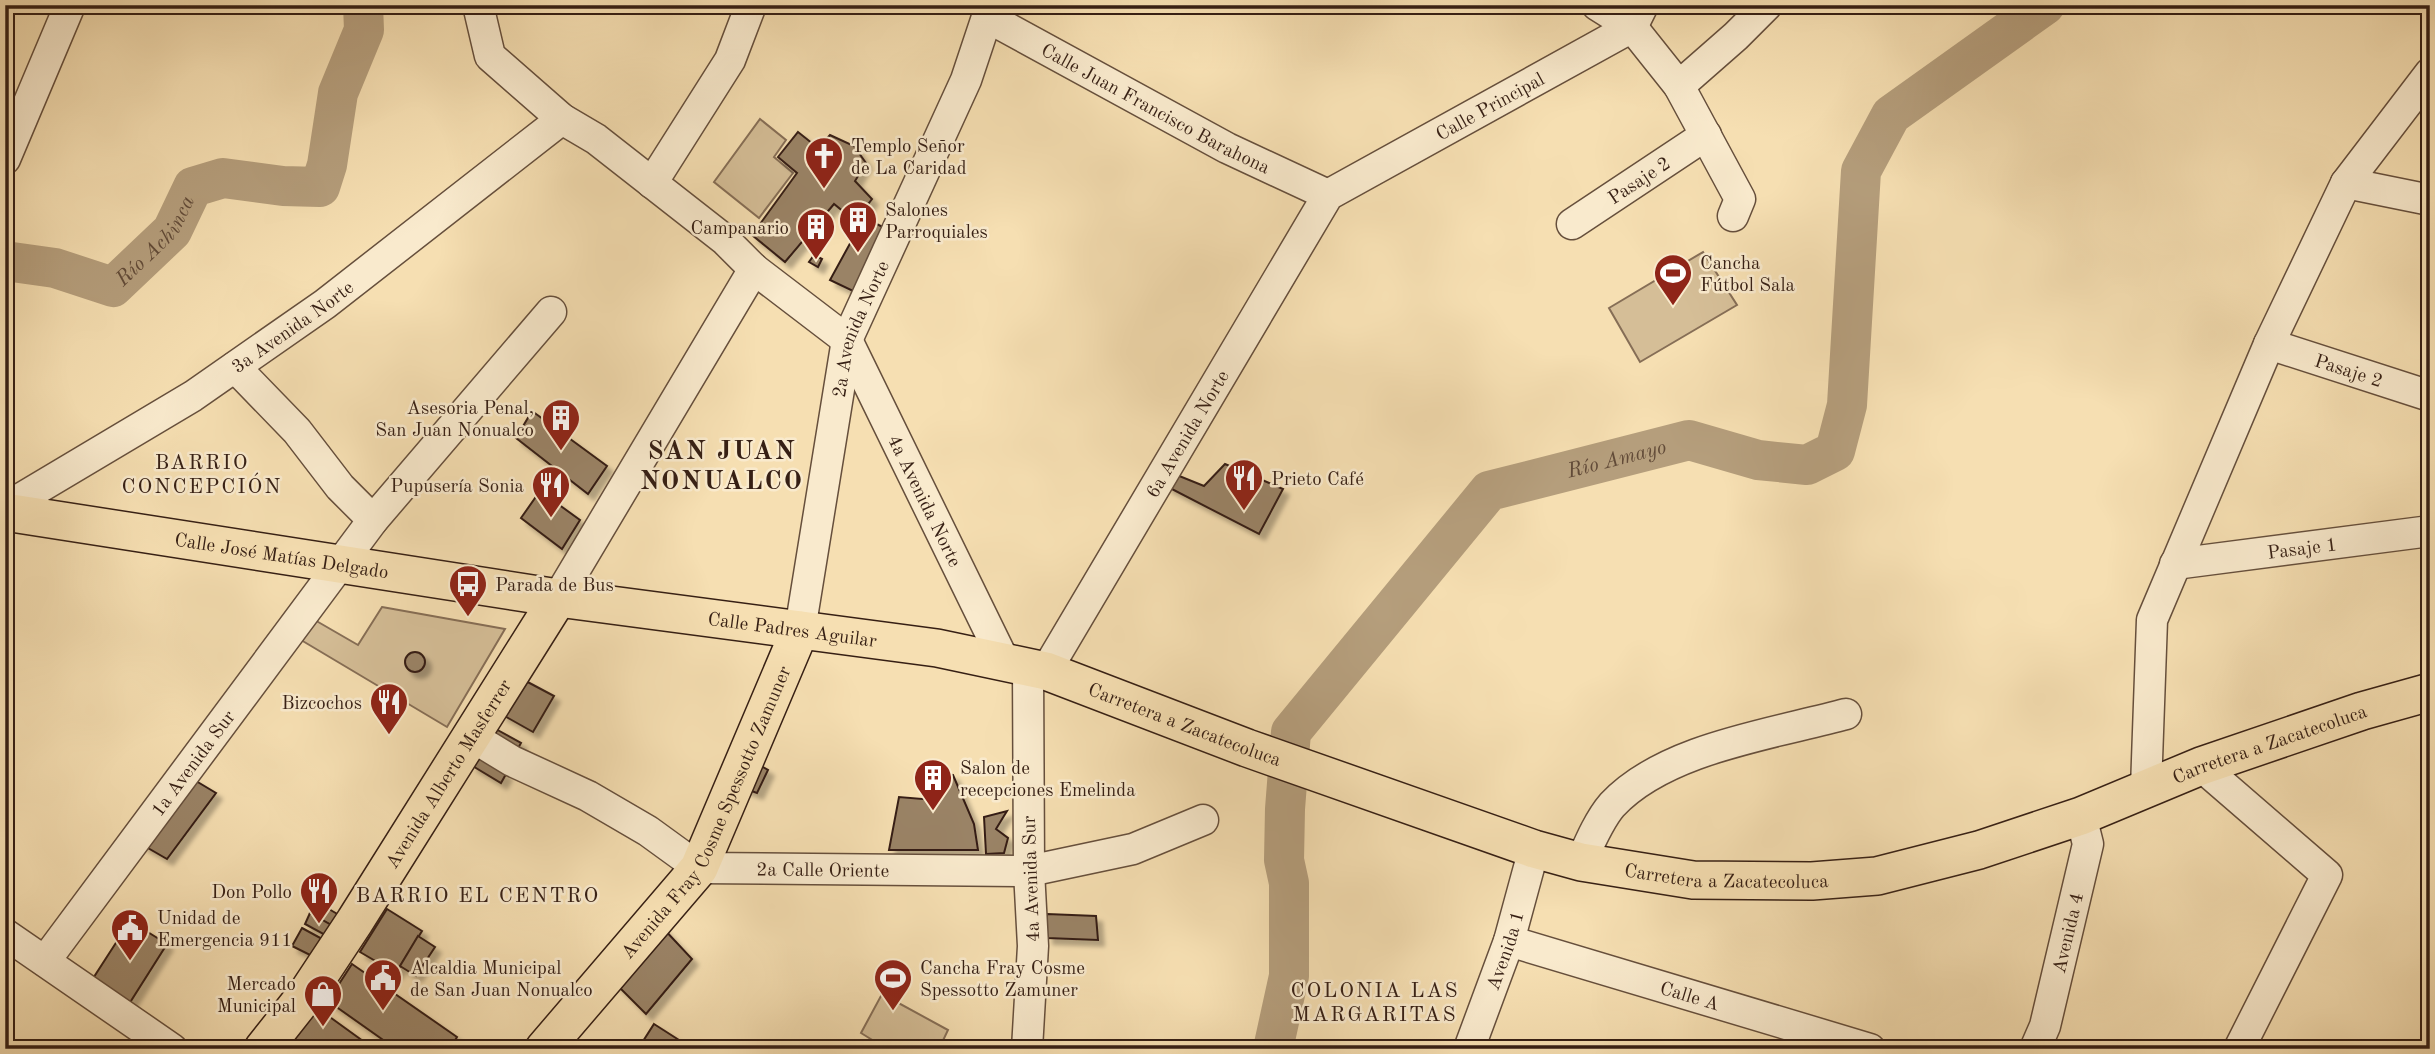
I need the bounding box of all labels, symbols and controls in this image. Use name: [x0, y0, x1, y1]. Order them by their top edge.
street label: Calle Juan Francisco Barahona: [1037, 41, 1273, 179]
street label: Calle Principal: [1434, 70, 1548, 145]
church icon: Templo Señor de La Caridad: [803, 135, 845, 190]
place label: Templo Señor de La Caridad: [851, 138, 967, 179]
street label: Pasaje 2: [1605, 154, 1675, 209]
water label: Río Achinca: [112, 193, 199, 291]
building icon: Salones Parroquiales: [837, 199, 879, 254]
place label: Salones Parroquiales: [885, 202, 988, 243]
building icon: Campanario: [795, 206, 837, 261]
place label: Campanario: [691, 220, 789, 239]
sports icon: Cancha Fútbol Sala: [1652, 252, 1694, 307]
place label: Cancha Fútbol Sala: [1700, 255, 1796, 296]
street label: 2a Avenida Norte: [831, 259, 894, 399]
street label: 3a Avenida Norte: [229, 279, 358, 378]
street label: Pasaje 2: [2312, 352, 2385, 392]
street label: 6a Avenida Norte: [1144, 368, 1234, 502]
building icon: Asesoria Penal, San Juan Nonualco: [540, 397, 582, 452]
place label: Asesoria Penal, San Juan Nonualco: [375, 400, 534, 441]
street label: 4a Avenida Norte: [883, 433, 963, 571]
water label: Río Amayo: [1564, 437, 1669, 483]
district label: SAN JUAN NONUALCO: [640, 439, 804, 495]
district label: BARRIO CONCEPCIÓN: [122, 453, 283, 498]
restaurant icon: Prieto Café: [1223, 457, 1265, 512]
restaurant icon: Pupusería Sonia: [530, 464, 572, 519]
place label: Prieto Café: [1271, 471, 1364, 490]
place label: Pupusería Sonia: [390, 478, 525, 497]
street label: Calle José Matías Delgado: [173, 531, 390, 584]
street label: Pasaje 1: [2266, 536, 2338, 564]
bus stop icon: Parada de Bus: [447, 563, 489, 618]
place label: Parada de Bus: [495, 577, 614, 596]
street label: Calle Padres Aguilar: [706, 611, 878, 652]
street label: Avenida Fray Cosme Spessotto Zamuner: [619, 664, 796, 963]
street label: Avenida Alberto Masferrer: [383, 677, 516, 873]
restaurant icon: Bizcochos: [368, 681, 410, 736]
street label: Carretera a Zacatecoluca: [1085, 681, 1284, 771]
place label: Bizcochos: [281, 695, 362, 714]
street label: Carretera a Zacatecoluca: [2170, 703, 2370, 789]
street label: 1a Avenida Sur: [149, 708, 240, 821]
building icon: Salon de recepciones Emelinda: [912, 757, 954, 812]
place label: Salon de recepciones Emelinda: [960, 760, 1136, 801]
street label: 4a Avenida Sur: [1021, 815, 1044, 943]
street label: 2a Calle Oriente: [756, 862, 889, 882]
street label: Carretera a Zacatecoluca: [1623, 862, 1830, 893]
restaurant icon: Don Pollo: [298, 870, 340, 925]
place label: Don Pollo: [211, 884, 292, 903]
district label: BARRIO EL CENTRO: [356, 886, 600, 907]
street label: Avenida 4: [2051, 891, 2088, 975]
public building icon: Unidad de Emergencia 911: [109, 907, 151, 962]
street label: Avenida 1: [1485, 909, 1529, 993]
place label: Unidad de Emergencia 911: [157, 910, 292, 951]
public building icon: Alcaldia Municipal de San Juan Nonualco: [362, 957, 404, 1012]
sports icon: Cancha Fray Cosme Spessotto Zamuner: [872, 957, 914, 1012]
place label: Alcaldia Municipal de San Juan Nonualco: [410, 960, 593, 1001]
place label: Cancha Fray Cosme Spessotto Zamuner: [920, 960, 1085, 1001]
shop icon: Mercado Municipal: [302, 973, 344, 1028]
place label: Mercado Municipal: [217, 976, 296, 1017]
street label: Calle A: [1657, 980, 1722, 1016]
district label: COLONIA LAS MARGARITAS: [1290, 981, 1460, 1026]

